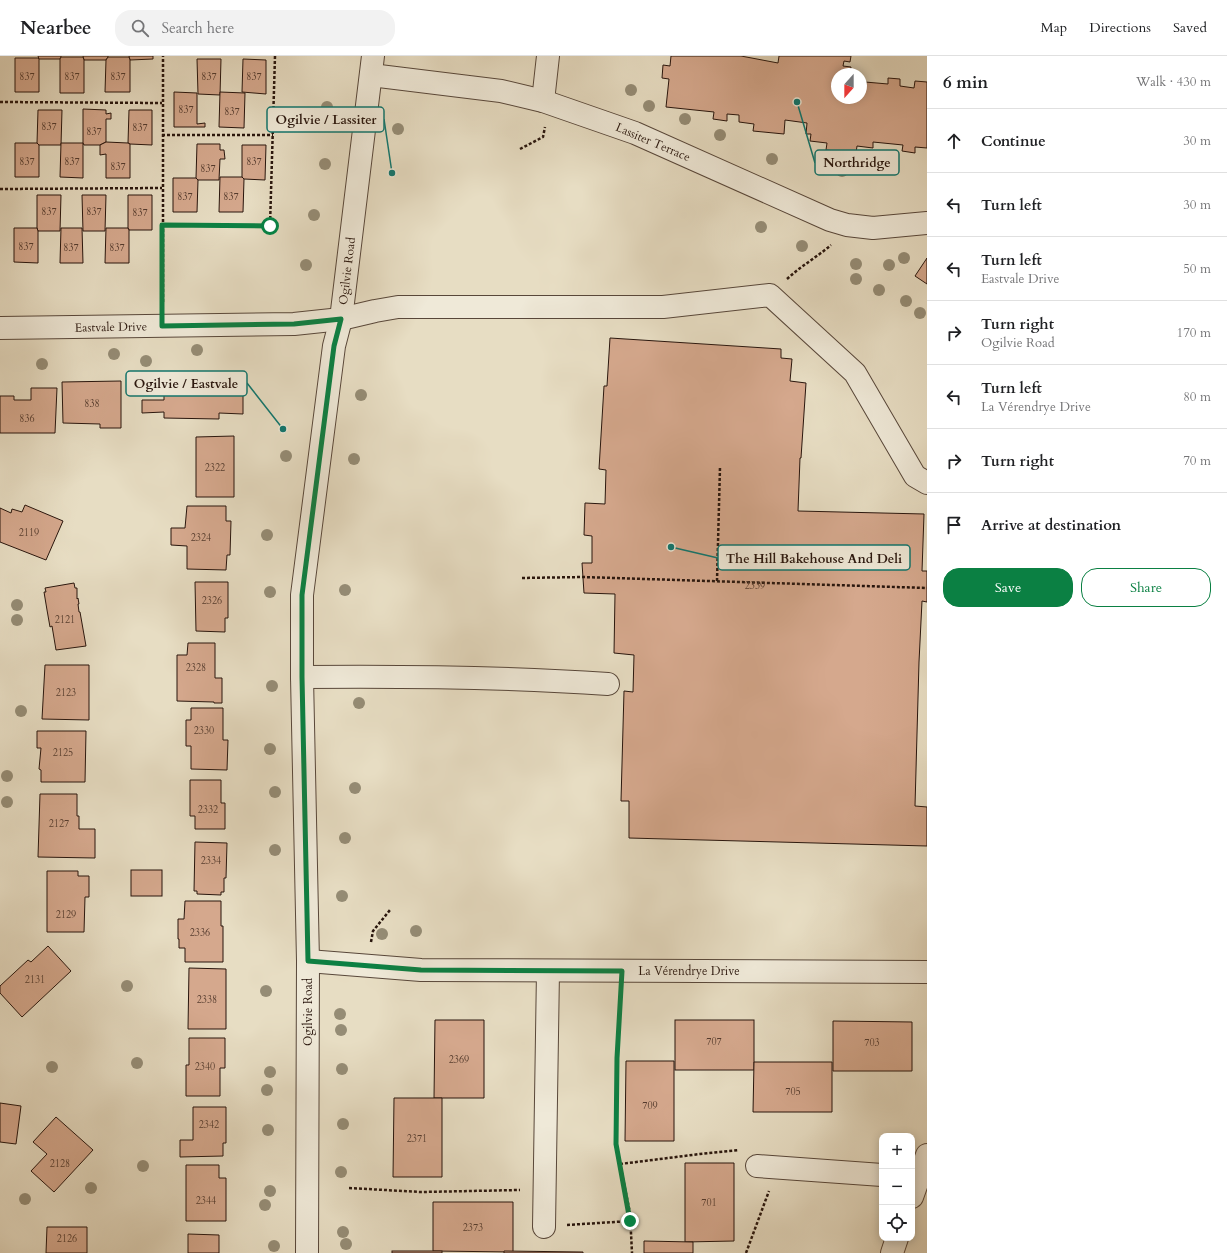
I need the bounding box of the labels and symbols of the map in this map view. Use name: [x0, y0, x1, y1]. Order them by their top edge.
north arrow: [831, 68, 867, 104]
house number: 837: [19, 70, 35, 84]
house number: 837: [64, 70, 80, 84]
house number: 837: [110, 70, 126, 84]
house number: 837: [201, 70, 217, 84]
house number: 837: [246, 70, 262, 84]
house number: 837: [178, 103, 194, 117]
house number: 837: [224, 105, 240, 119]
callout: Ogilvie / Lassiter: [267, 107, 384, 132]
text: Ogilvie / Lassiter: [276, 111, 377, 129]
street label: Lassiter Terrace: [613, 119, 693, 165]
house number: 837: [41, 120, 57, 134]
house number: 837: [132, 121, 148, 135]
house number: 837: [86, 125, 102, 139]
callout: Northridge: [815, 150, 899, 175]
text: Northridge: [823, 154, 891, 172]
house number: 837: [19, 155, 35, 169]
house number: 837: [64, 155, 80, 169]
house number: 837: [246, 155, 262, 169]
house number: 837: [110, 160, 126, 174]
house number: 837: [200, 162, 216, 176]
house number: 837: [177, 190, 193, 204]
house number: 837: [223, 190, 239, 204]
house number: 837: [41, 205, 57, 219]
house number: 837: [86, 205, 102, 219]
house number: 837: [132, 206, 148, 220]
route start: [261, 217, 279, 235]
street label: Ogilvie Road: [335, 236, 359, 306]
house number: 837: [18, 240, 34, 254]
house number: 837: [63, 241, 79, 255]
house number: 837: [109, 241, 125, 255]
street label: Eastvale Drive: [75, 318, 147, 336]
callout: Ogilvie / Eastvale: [126, 371, 247, 396]
text: Ogilvie / Eastvale: [134, 375, 238, 393]
house number: 838: [84, 397, 100, 411]
house number: 836: [19, 412, 35, 426]
house number: 2322: [205, 461, 225, 475]
house number: 2119: [19, 526, 39, 540]
house number: 2324: [191, 531, 211, 545]
callout: The Hill Bakehouse And Deli: [718, 545, 910, 570]
text: The Hill Bakehouse And Deli: [726, 550, 902, 568]
house number: 2339: [745, 579, 765, 593]
house number: 2326: [202, 594, 222, 608]
house number: 2121: [55, 613, 75, 627]
house number: 2328: [186, 661, 206, 675]
house number: 2123: [56, 686, 76, 700]
house number: 2330: [194, 724, 214, 738]
house number: 2125: [53, 746, 73, 760]
house number: 2332: [198, 803, 218, 817]
house number: 2127: [49, 817, 69, 831]
house number: 2334: [201, 854, 221, 868]
house number: 2129: [56, 908, 76, 922]
house number: 2336: [190, 926, 210, 940]
street label: La Vérendrye Drive: [638, 963, 740, 979]
house number: 2131: [25, 973, 45, 987]
street label: Ogilvie Road: [300, 977, 316, 1046]
house number: 2338: [197, 993, 217, 1007]
house number: 707: [706, 1035, 722, 1049]
house number: 703: [864, 1036, 880, 1050]
house number: 2369: [449, 1053, 469, 1067]
house number: 2340: [195, 1060, 215, 1074]
house number: 705: [785, 1085, 801, 1099]
house number: 709: [642, 1099, 658, 1113]
house number: 2342: [199, 1118, 219, 1132]
house number: 2371: [407, 1132, 427, 1146]
house number: 2128: [50, 1157, 70, 1171]
house number: 2344: [196, 1194, 216, 1208]
house number: 701: [701, 1196, 717, 1210]
route end: [621, 1212, 639, 1230]
house number: 2373: [463, 1221, 483, 1235]
house number: 2126: [57, 1232, 77, 1246]

